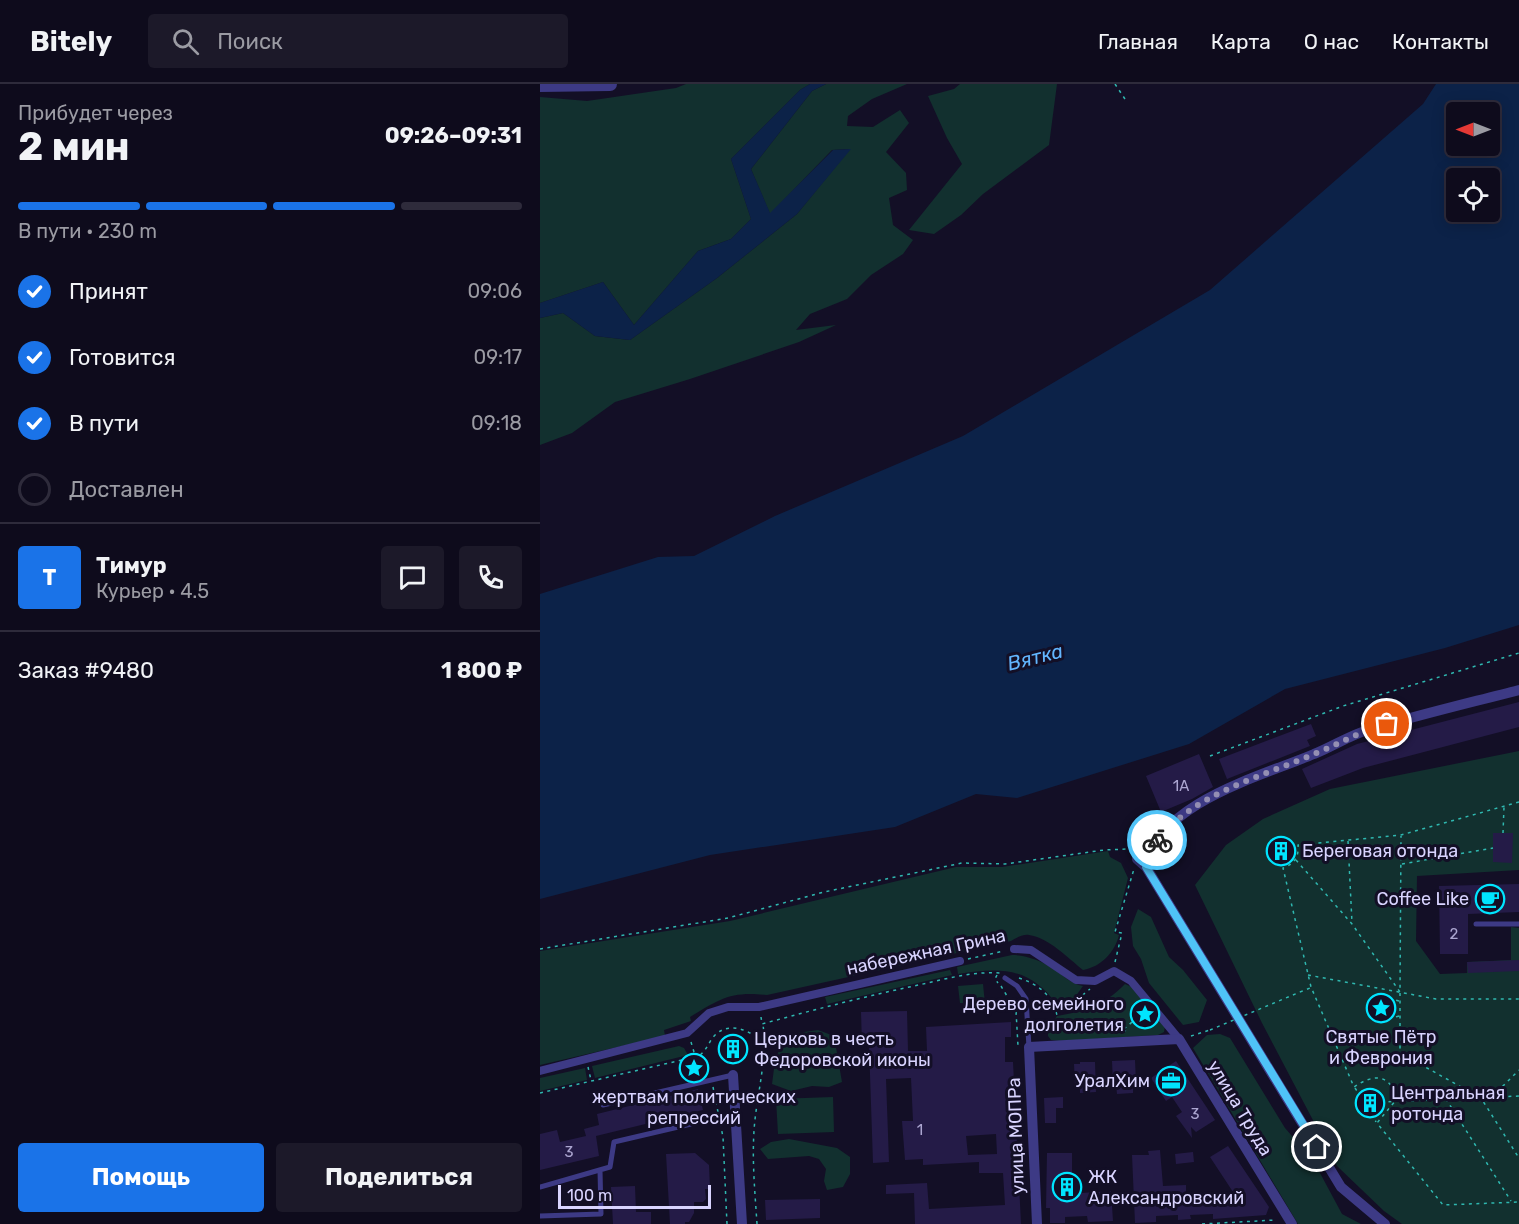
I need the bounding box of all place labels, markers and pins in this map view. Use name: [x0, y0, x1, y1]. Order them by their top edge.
pin: [1361, 698, 1412, 749]
building icon: Береговая отонда: [1265, 835, 1297, 867]
place label: Береговая отонда: [1302, 840, 1458, 862]
cafe icon: Coffee Like: [1474, 883, 1506, 915]
place label: Coffee Like: [1377, 888, 1469, 910]
place icon: Святые Пётр и Феврония: [1365, 992, 1397, 1024]
place label: Дерево семейного долголетия: [963, 993, 1124, 1036]
place icon: Дерево семейного долголетия: [1129, 998, 1161, 1030]
place label: Святые Пётр и Феврония: [1325, 1026, 1437, 1069]
place label: Церковь в честь Федоровской иконы: [754, 1028, 931, 1071]
building icon: Церковь в честь Федоровской иконы: [717, 1033, 749, 1065]
place icon: жертвам политических репрессий: [678, 1052, 710, 1084]
office icon: УралХим: [1155, 1065, 1187, 1097]
place label: УралХим: [1074, 1070, 1150, 1092]
place label: Центральная ротонда: [1391, 1082, 1505, 1125]
place label: жертвам политических репрессий: [592, 1086, 796, 1129]
building icon: Центральная ротонда: [1354, 1087, 1386, 1119]
pin: [1291, 1121, 1342, 1172]
place label: ЖК Александровский: [1088, 1166, 1244, 1209]
building icon: ЖК Александровский: [1051, 1171, 1083, 1203]

